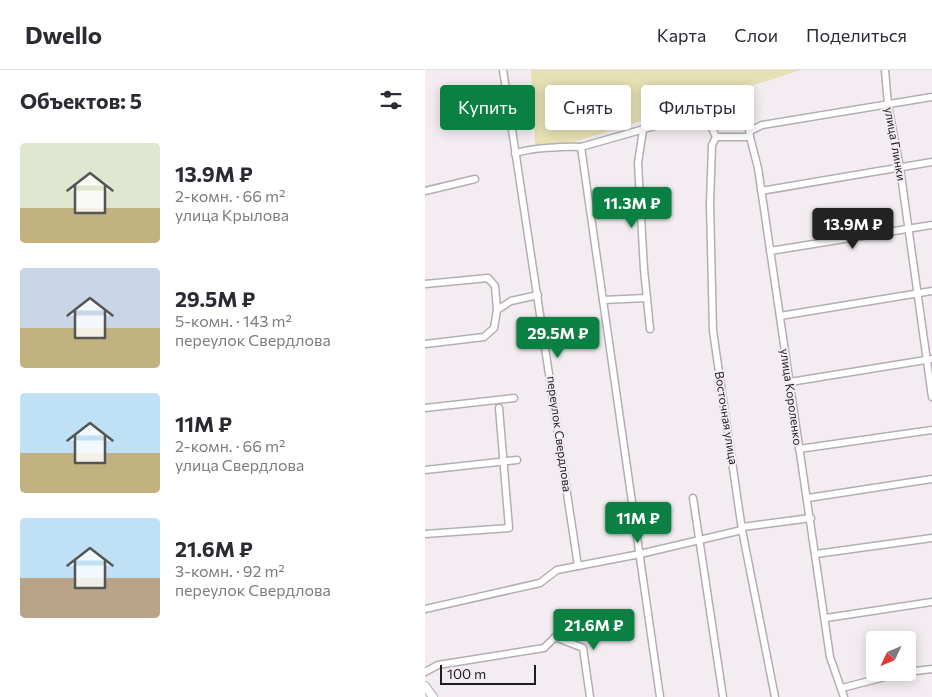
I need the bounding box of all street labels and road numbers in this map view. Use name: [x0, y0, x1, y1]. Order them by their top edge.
street label: улица Глинки: [883, 106, 909, 182]
street label: улица Короленко: [778, 348, 806, 446]
street label: Восточная улица: [713, 370, 741, 466]
street label: переулок Свердлова: [545, 375, 575, 493]

